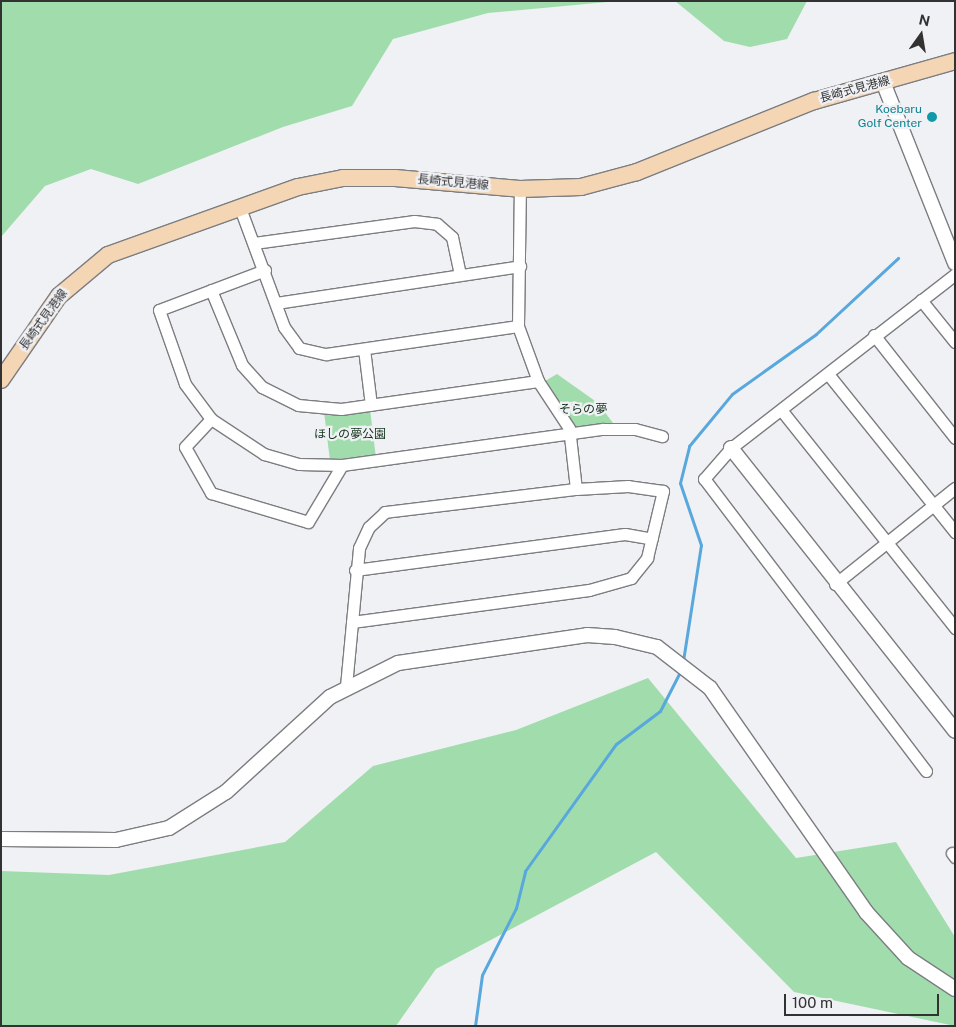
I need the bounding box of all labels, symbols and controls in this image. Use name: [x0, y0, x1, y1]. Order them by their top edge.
north arrow: [896, 10, 946, 60]
text: N: [917, 11, 932, 29]
street label: 長崎式見港線: [818, 74, 892, 106]
place label: Koebaru Golf Center: [858, 103, 922, 131]
marker: Koebaru Golf Center: [926, 111, 938, 123]
street label: 長崎式見港線: [417, 173, 489, 193]
street label: 長崎式見港線: [17, 287, 71, 353]
park label: そらの夢: [559, 403, 607, 417]
park label: ほしの夢公園: [314, 428, 386, 442]
scale bar: [786, 984, 941, 1016]
text: 100 m: [792, 994, 833, 1011]

